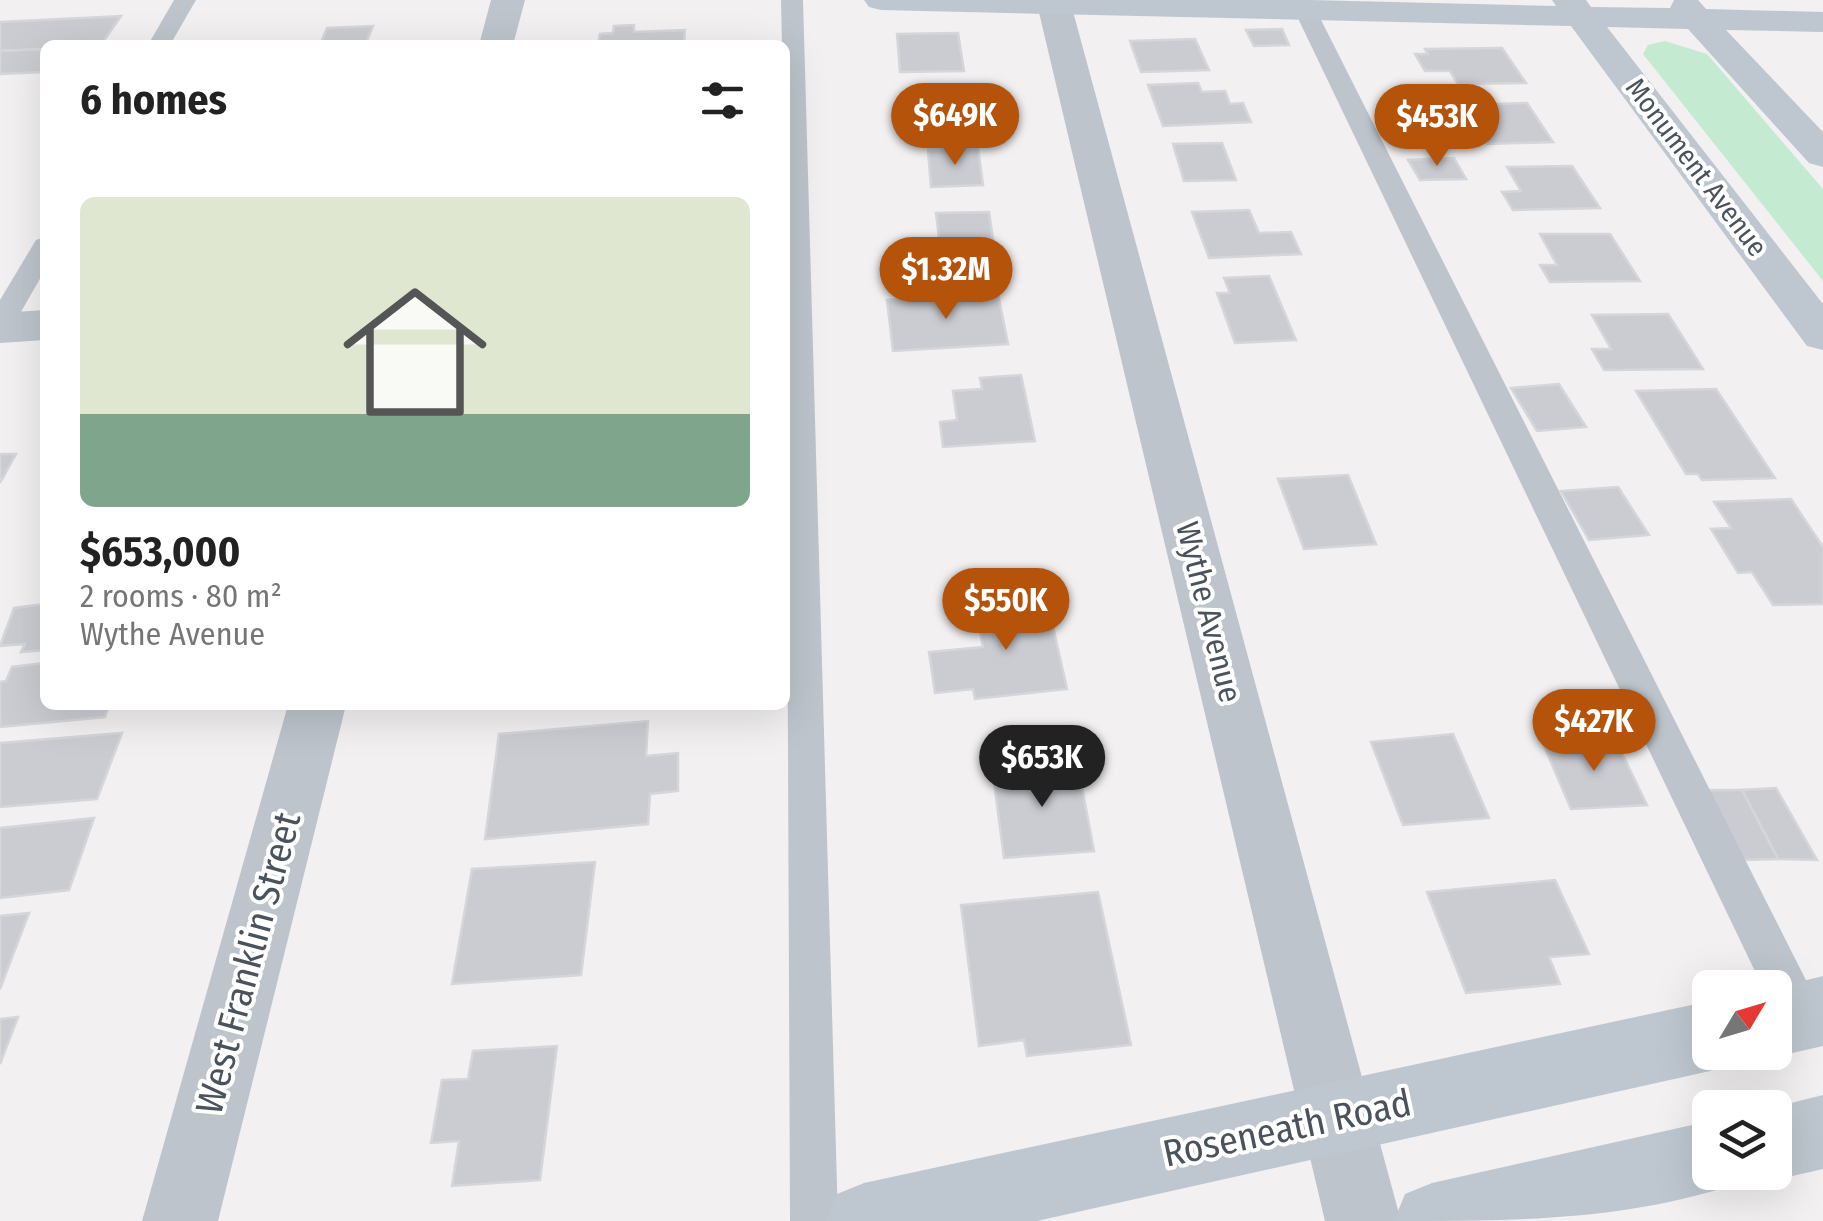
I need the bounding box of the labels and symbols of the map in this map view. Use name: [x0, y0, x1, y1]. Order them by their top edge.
street label: Monument Avenue: [1619, 72, 1774, 263]
pin: $649K: [885, 83, 1025, 168]
pin: $453K: [1367, 84, 1507, 169]
pin: $1.32M: [865, 237, 1027, 322]
street label: Wythe Avenue: [1168, 518, 1250, 706]
pin: $550K: [936, 568, 1076, 653]
pin: $427K: [1524, 689, 1664, 774]
pin: $653K: [972, 725, 1112, 810]
street label: West Franklin Street: [186, 807, 311, 1119]
north arrow: [1692, 970, 1792, 1070]
street label: Roseneath Road: [1159, 1079, 1415, 1177]

